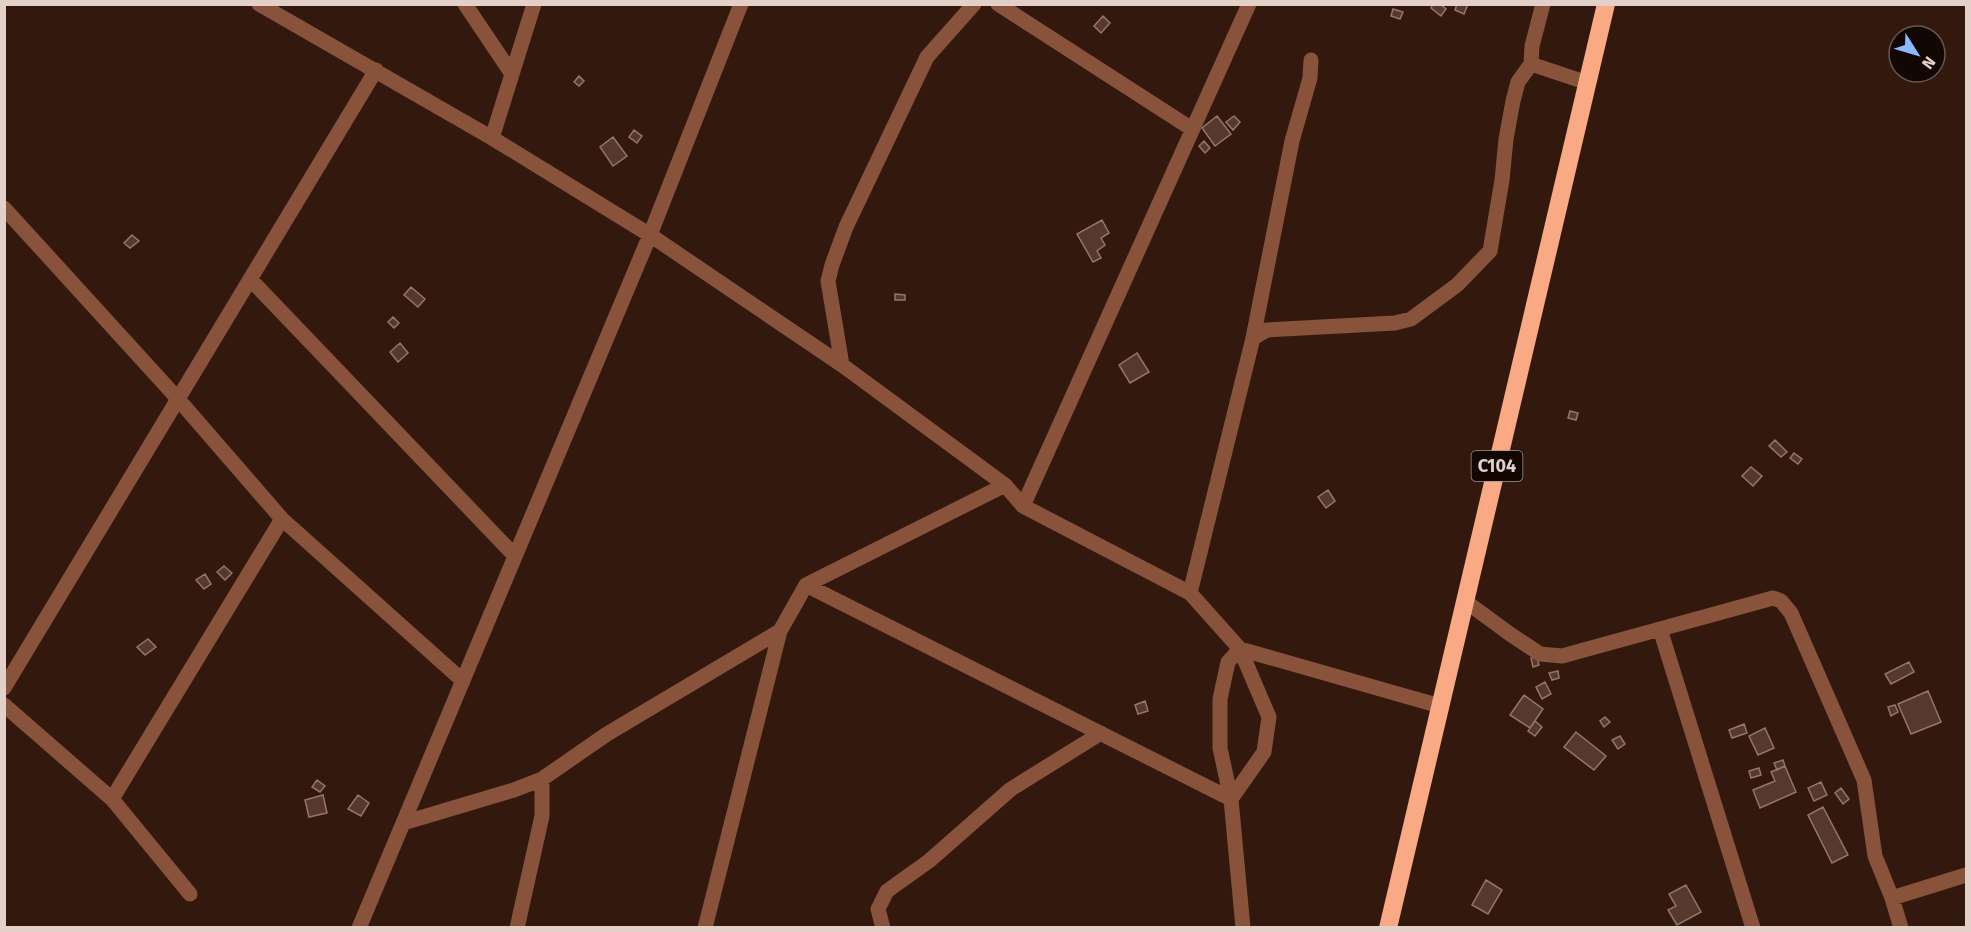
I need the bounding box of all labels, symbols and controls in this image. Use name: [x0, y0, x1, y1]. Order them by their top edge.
north arrow: [1887, 24, 1947, 84]
text: N: [1918, 53, 1939, 73]
road number: C104: [1472, 451, 1522, 481]

